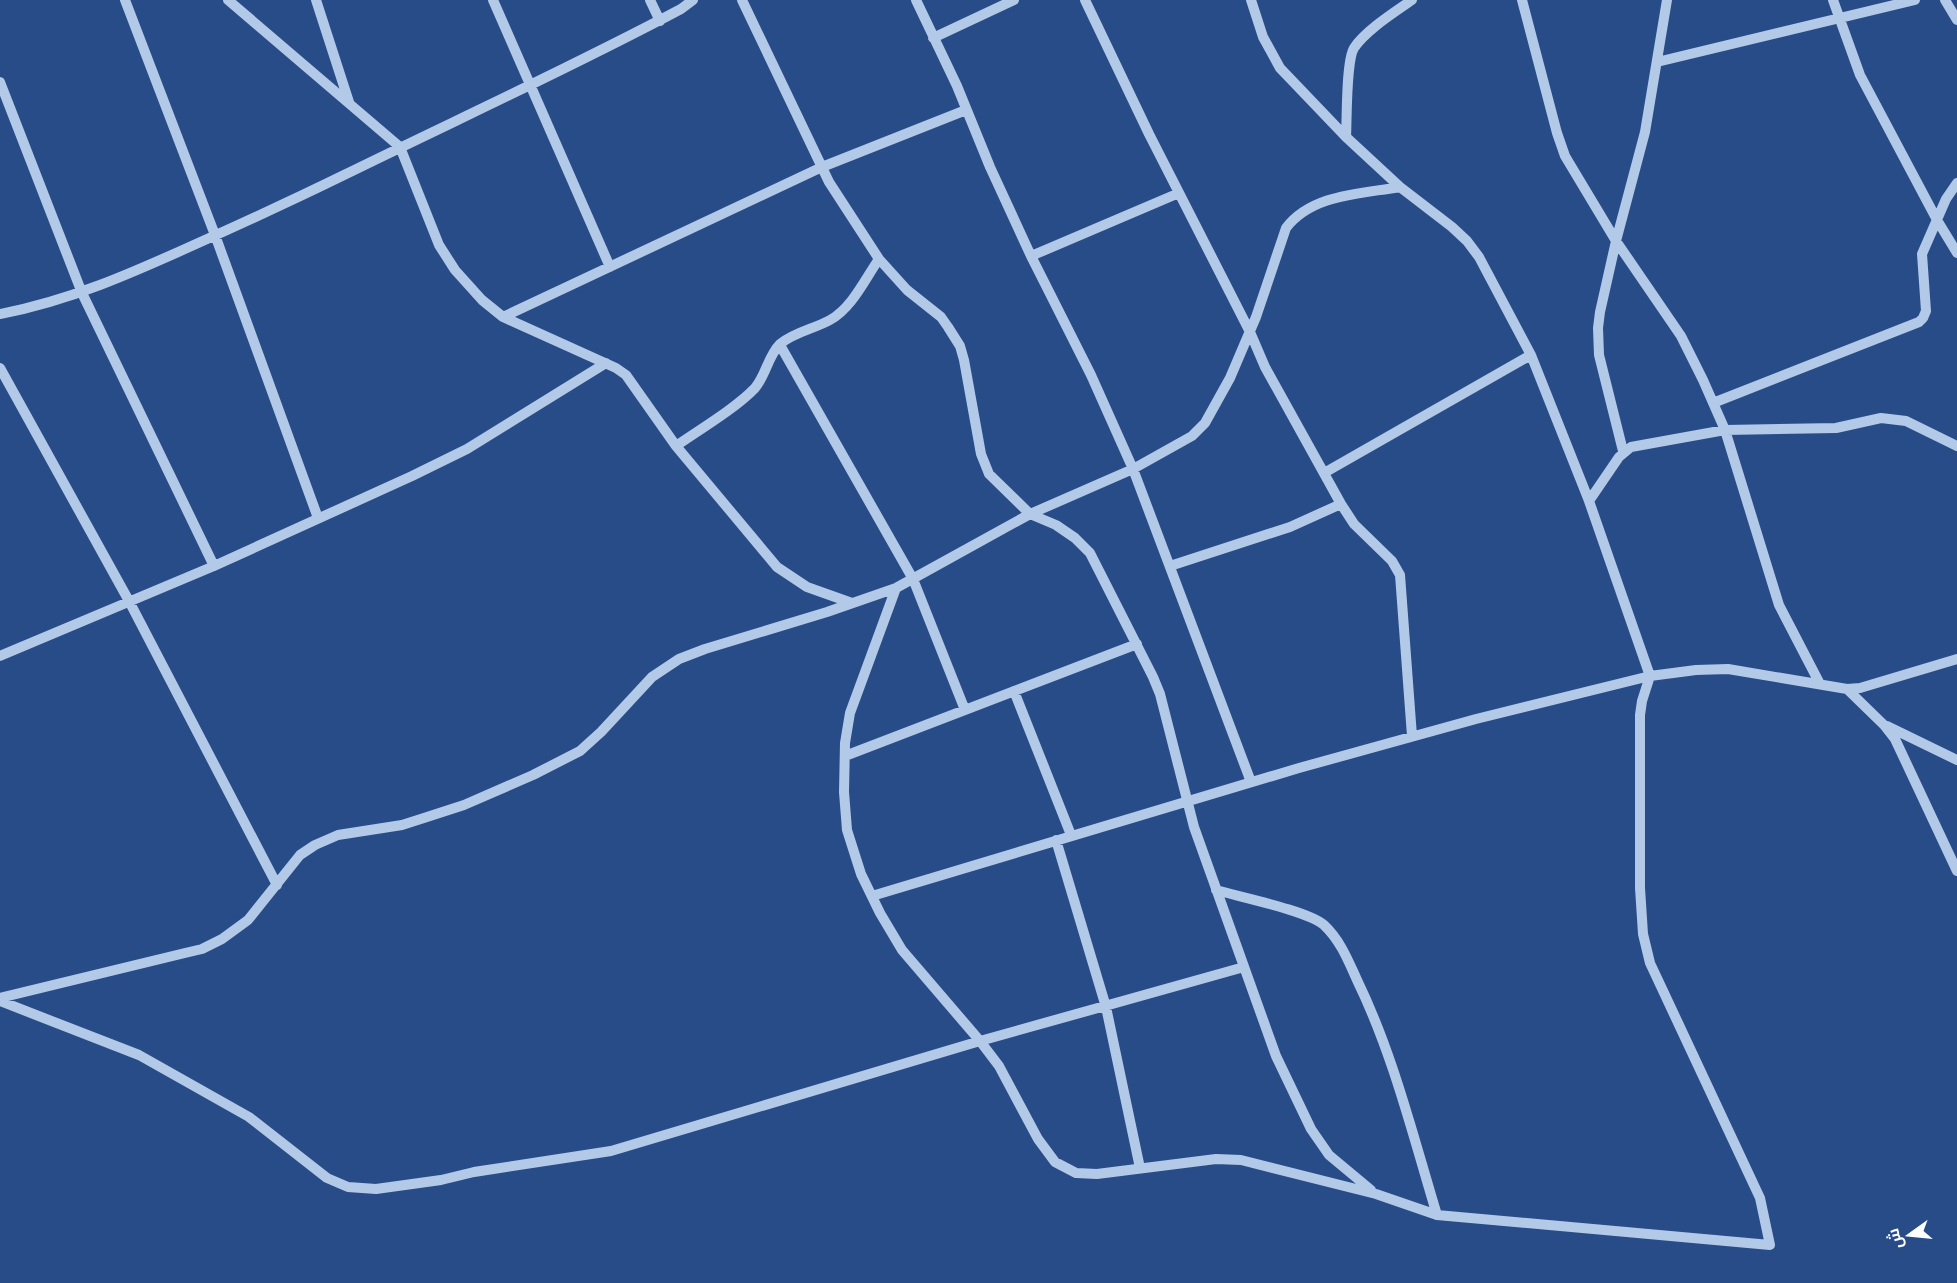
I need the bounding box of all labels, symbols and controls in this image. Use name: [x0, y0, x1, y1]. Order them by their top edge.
north arrow: [1879, 1205, 1939, 1265]
text: ش: [1881, 1226, 1908, 1252]

